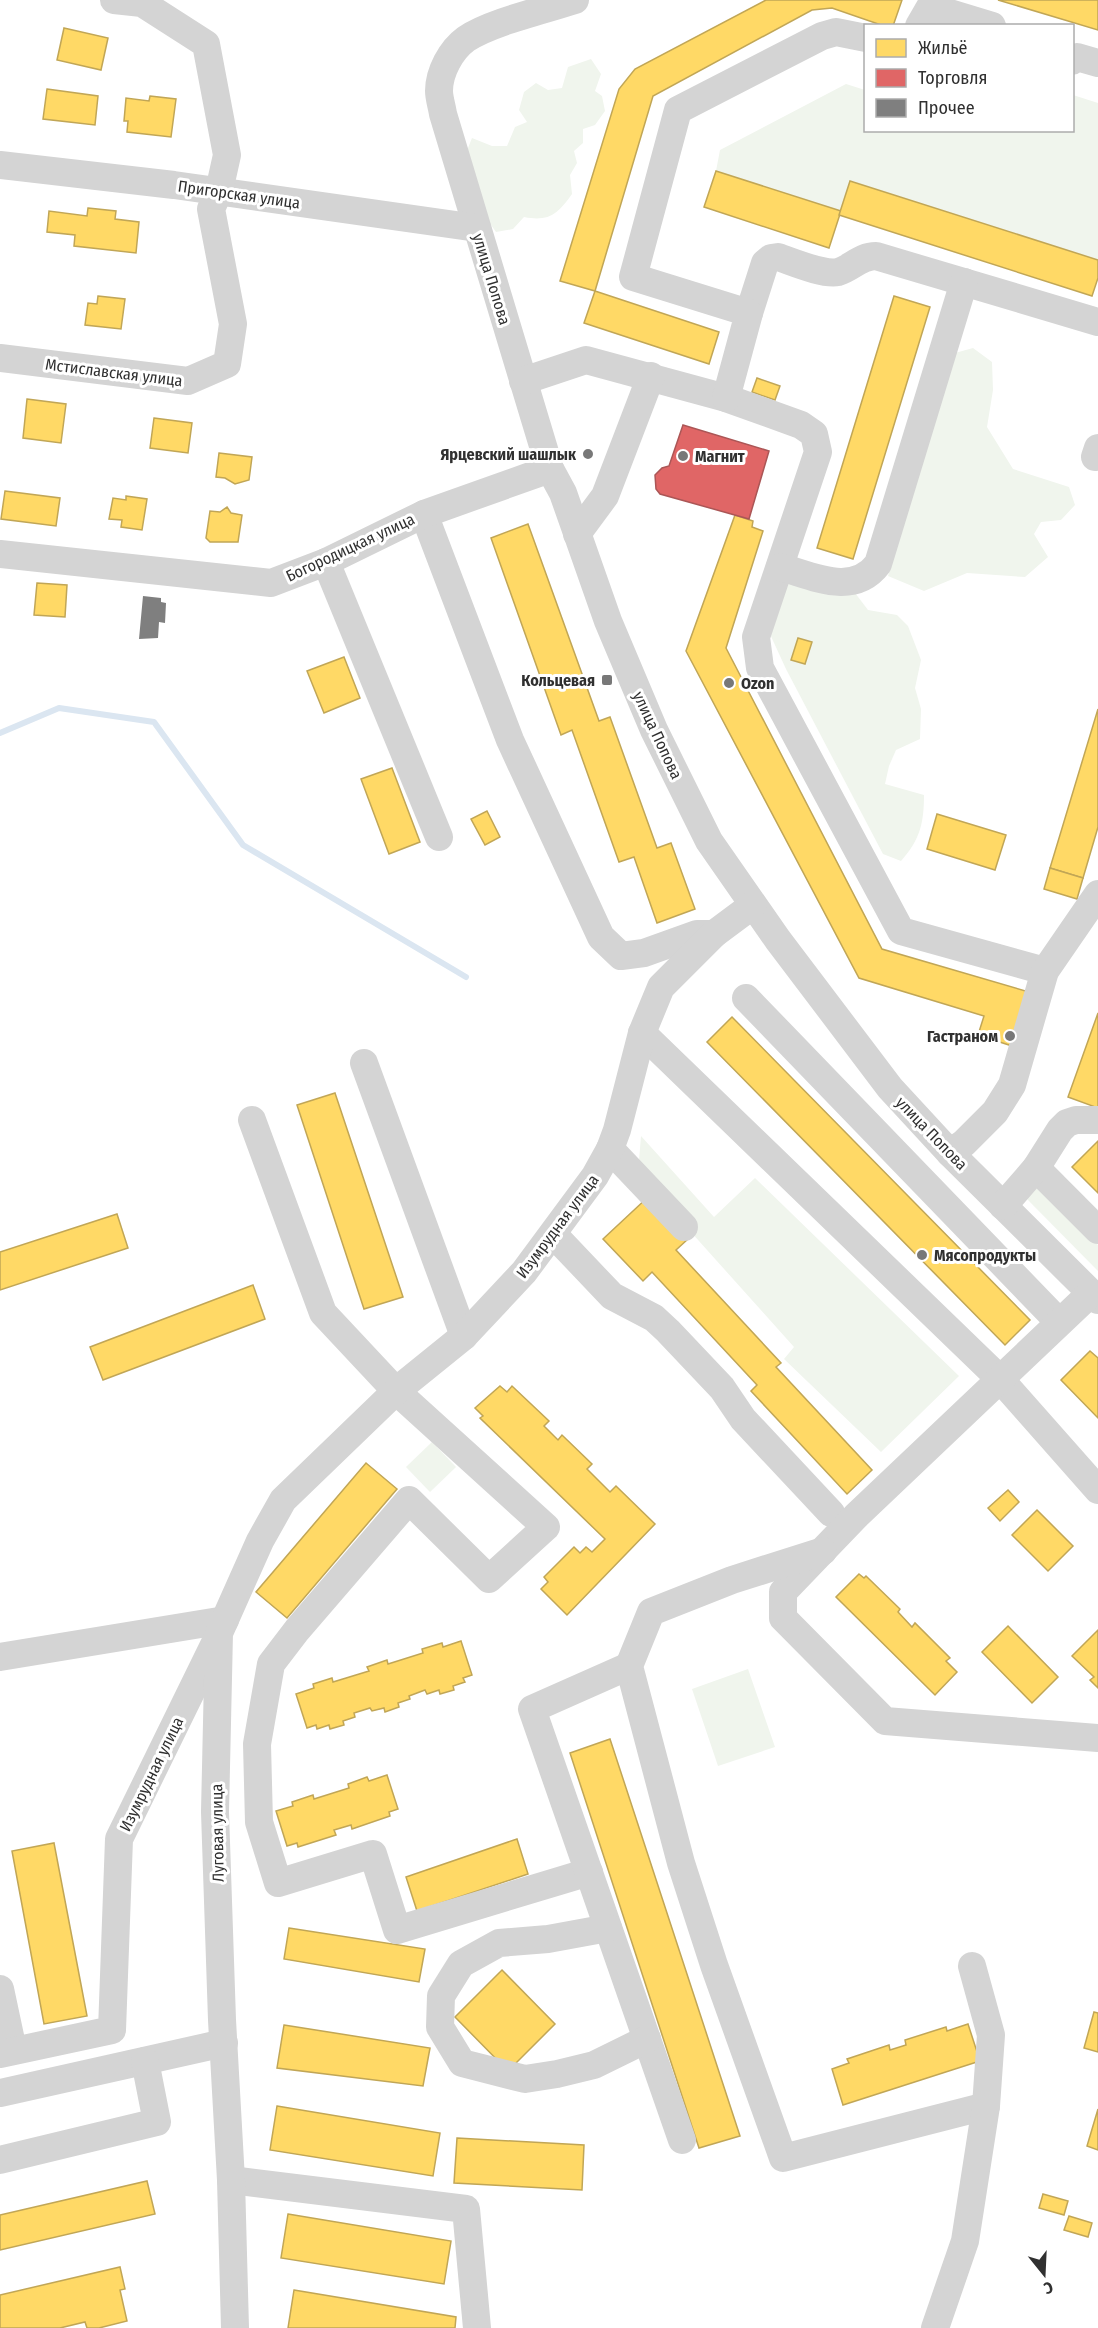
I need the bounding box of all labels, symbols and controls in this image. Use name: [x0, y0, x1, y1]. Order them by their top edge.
legend: [864, 24, 1074, 132]
text: Жильё: [918, 37, 968, 59]
text: Торговля: [918, 67, 987, 89]
text: Прочее: [918, 97, 975, 119]
street label: Пригорская улица: [177, 177, 301, 212]
street label: улица Попова: [469, 231, 514, 327]
street label: Мстиславская улица: [44, 355, 184, 390]
place label: Ярцевский шашлык: [440, 445, 577, 464]
marker: Ярцевский шашлык: [581, 447, 595, 461]
place label: Магнит: [695, 447, 745, 466]
marker: Магнит: [676, 449, 690, 463]
street label: Богородицкая улица: [283, 509, 418, 586]
place label: Кольцевая: [521, 671, 595, 690]
marker: Кольцевая: [600, 673, 614, 687]
place label: Ozon: [741, 674, 774, 693]
marker: Ozon: [722, 676, 736, 690]
street label: улица Попова: [629, 688, 686, 782]
place label: Гастраном: [927, 1027, 998, 1046]
marker: Гастраном: [1003, 1029, 1017, 1043]
street label: улица Попова: [892, 1093, 971, 1174]
street label: Изумрудная улица: [512, 1171, 603, 1282]
place label: Мясопродукты: [934, 1246, 1036, 1265]
marker: Мясопродукты: [915, 1248, 929, 1262]
street label: Изумрудная улица: [116, 1714, 187, 1835]
street label: Луговая улица: [207, 1784, 228, 1882]
north arrow: [1014, 2244, 1074, 2304]
text: С: [1041, 2277, 1055, 2298]

